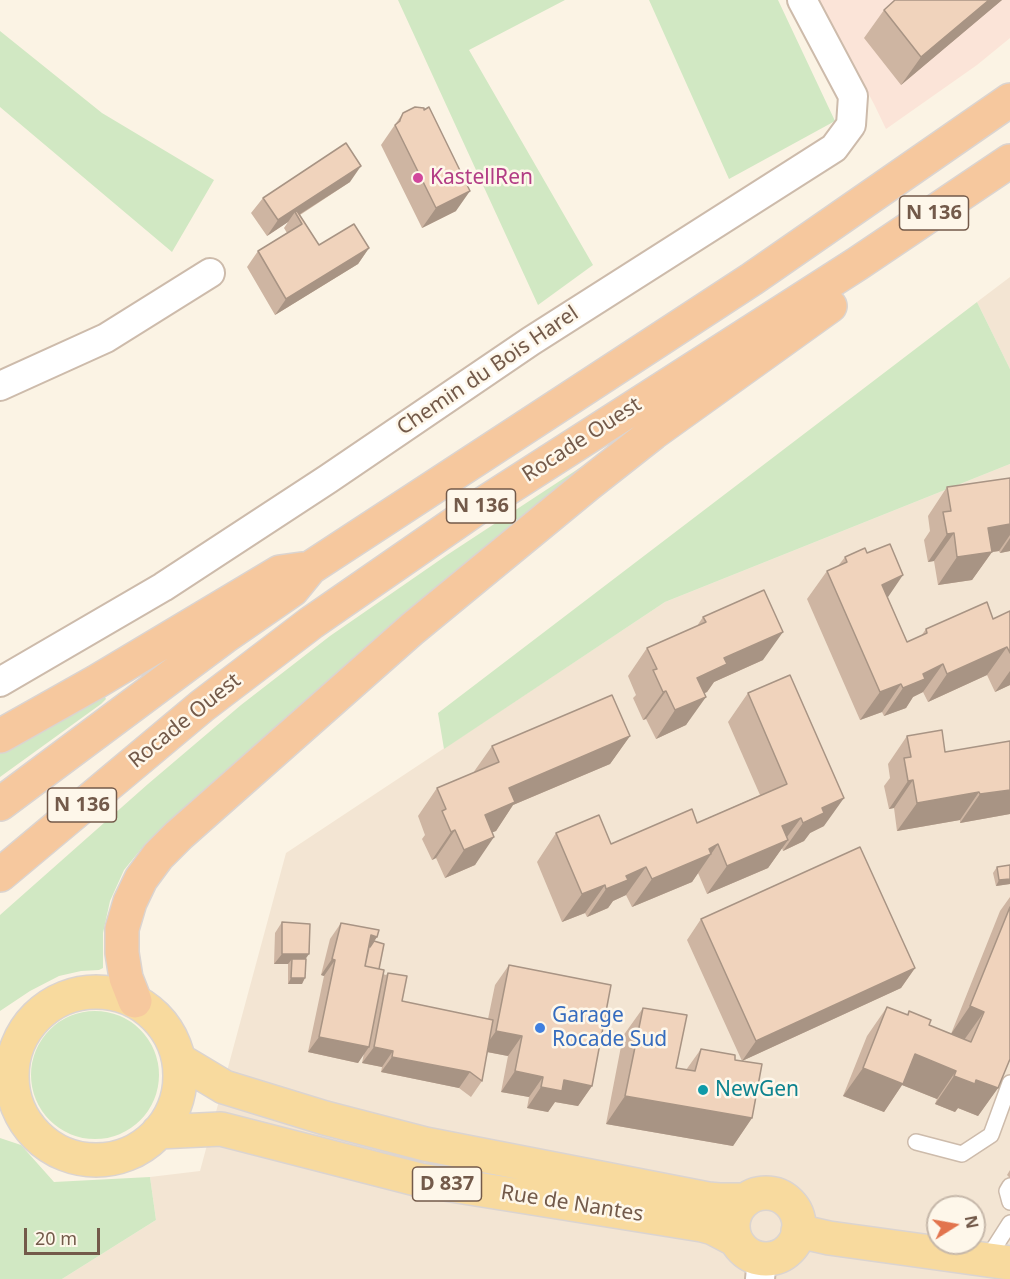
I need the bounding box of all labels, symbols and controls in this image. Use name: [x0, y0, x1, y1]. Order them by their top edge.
place label: KastellRen: [430, 165, 533, 191]
marker: KastellRen: [411, 171, 425, 185]
road number: N 136: [900, 196, 968, 230]
street label: Chemin du Bois Harel: [393, 301, 583, 441]
street label: Rocade Ouest: [518, 392, 646, 488]
road number: N 136: [446, 489, 516, 523]
street label: Rocade Ouest: [124, 668, 246, 774]
road number: N 136: [48, 788, 116, 822]
place label: Garage Rocade Sud: [552, 1003, 667, 1053]
marker: Garage Rocade Sud: [533, 1021, 547, 1035]
place label: NewGen: [715, 1077, 799, 1103]
marker: NewGen: [696, 1083, 710, 1097]
road number: D 837: [412, 1167, 482, 1201]
street label: Rue de Nantes: [499, 1180, 645, 1228]
north arrow: [926, 1195, 986, 1255]
text: N: [960, 1213, 984, 1230]
scale bar: [27, 1216, 104, 1254]
text: 20 m: [35, 1226, 77, 1250]

